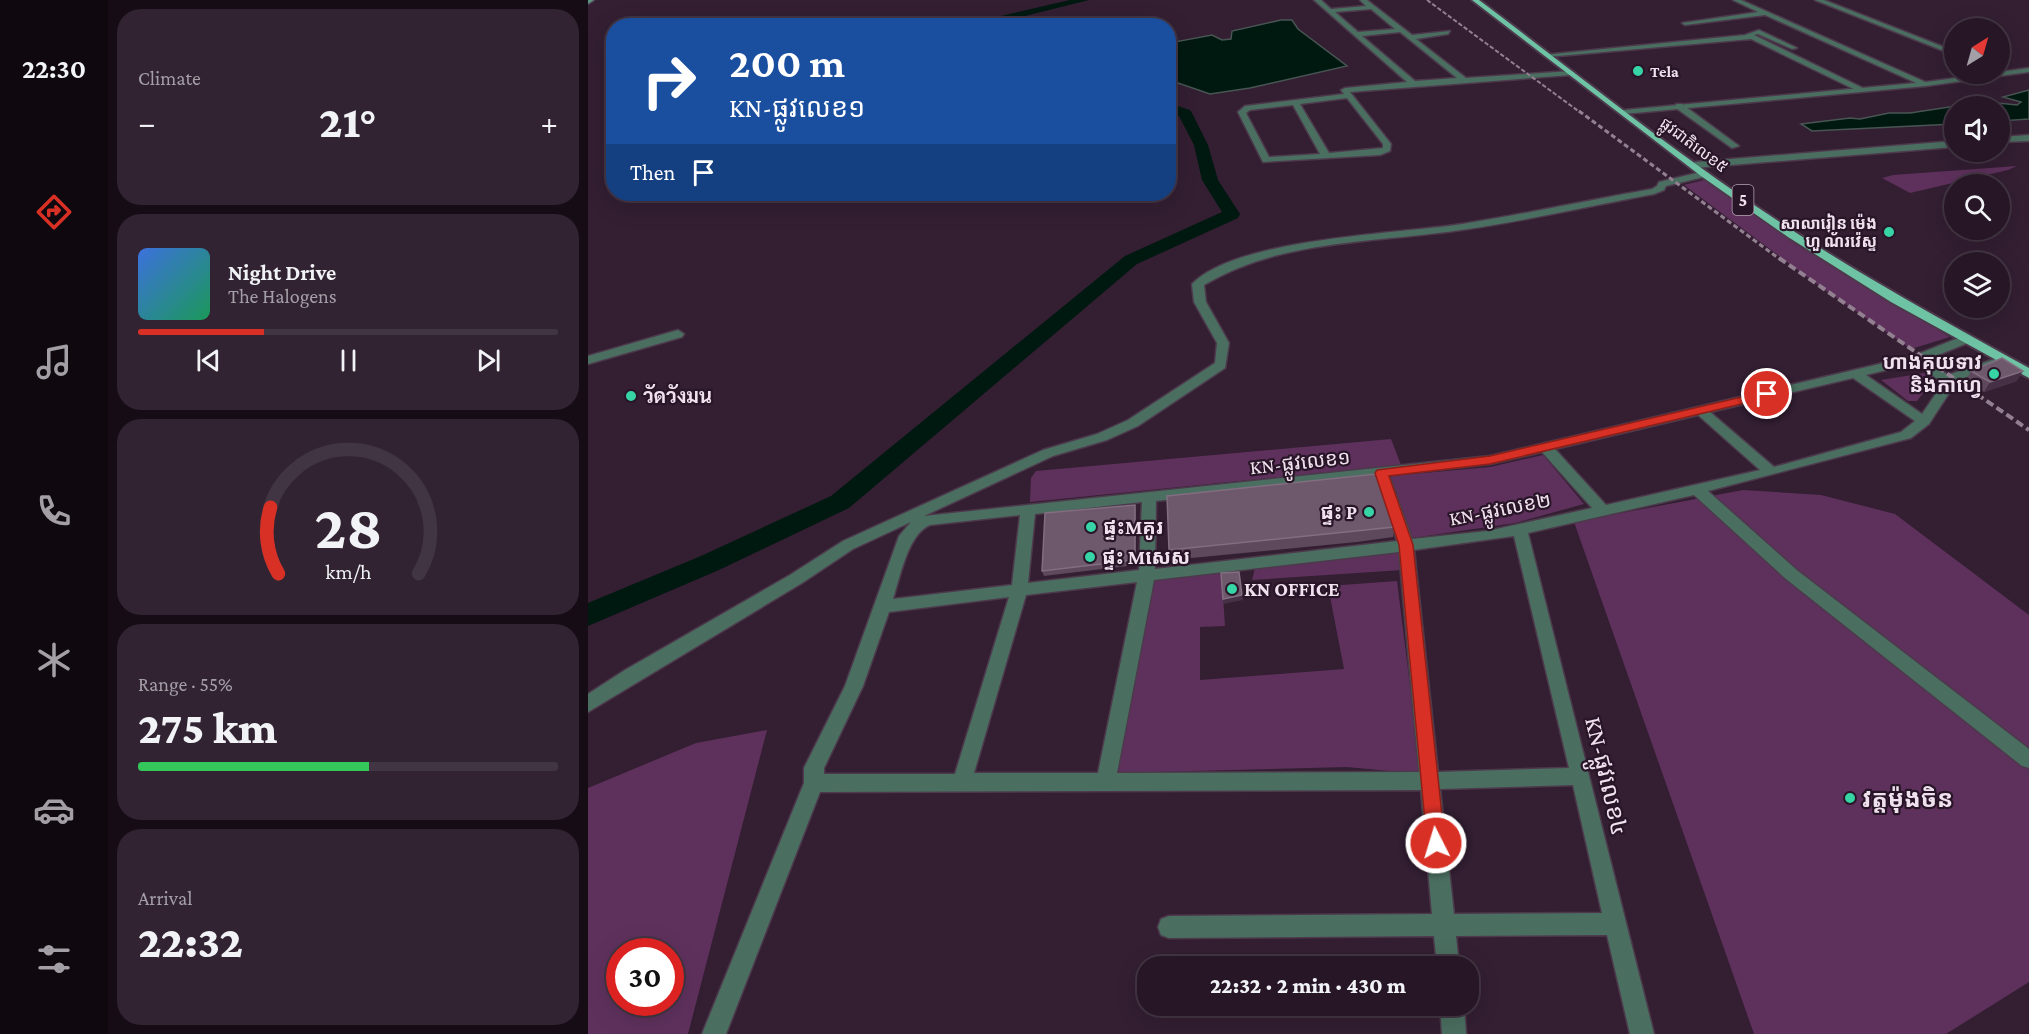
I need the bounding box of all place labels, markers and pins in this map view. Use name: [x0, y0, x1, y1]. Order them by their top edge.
place label: Tela: [1650, 63, 1679, 80]
marker: Tela: [1631, 64, 1645, 78]
place label: សាលារៀន ម៉េង ហួ ណ័រវ៉េស្ទ: [1780, 213, 1877, 251]
marker: សាលារៀន ម៉េង ហួ ណ័រវ៉េស្ទ: [1882, 225, 1896, 239]
place label: ហាងគុយទាវ និងកាហ្វេ: [1883, 351, 1982, 398]
marker: ហាងគុយទាវ និងកាហ្វេ: [1987, 367, 2001, 381]
pin: [1741, 368, 1792, 419]
place label: วัดวังมน: [643, 383, 712, 407]
marker: วัดวังมน: [624, 389, 638, 403]
place label: ផ្ទះ P: [1320, 501, 1357, 525]
marker: ផ្ទះ P: [1362, 505, 1376, 519]
place label: ផ្ទះMគូរ: [1103, 516, 1163, 540]
marker: ផ្ទះMគូរ: [1084, 520, 1098, 534]
place label: ផ្ទះ Mសេស: [1102, 546, 1190, 570]
marker: ផ្ទះ Mសេស: [1083, 550, 1097, 564]
place label: KN OFFICE: [1244, 578, 1340, 600]
marker: KN OFFICE: [1225, 582, 1239, 596]
place label: វត្តម៉ុងចិន: [1862, 785, 1953, 813]
marker: វត្តម៉ុងចិន: [1843, 791, 1857, 805]

